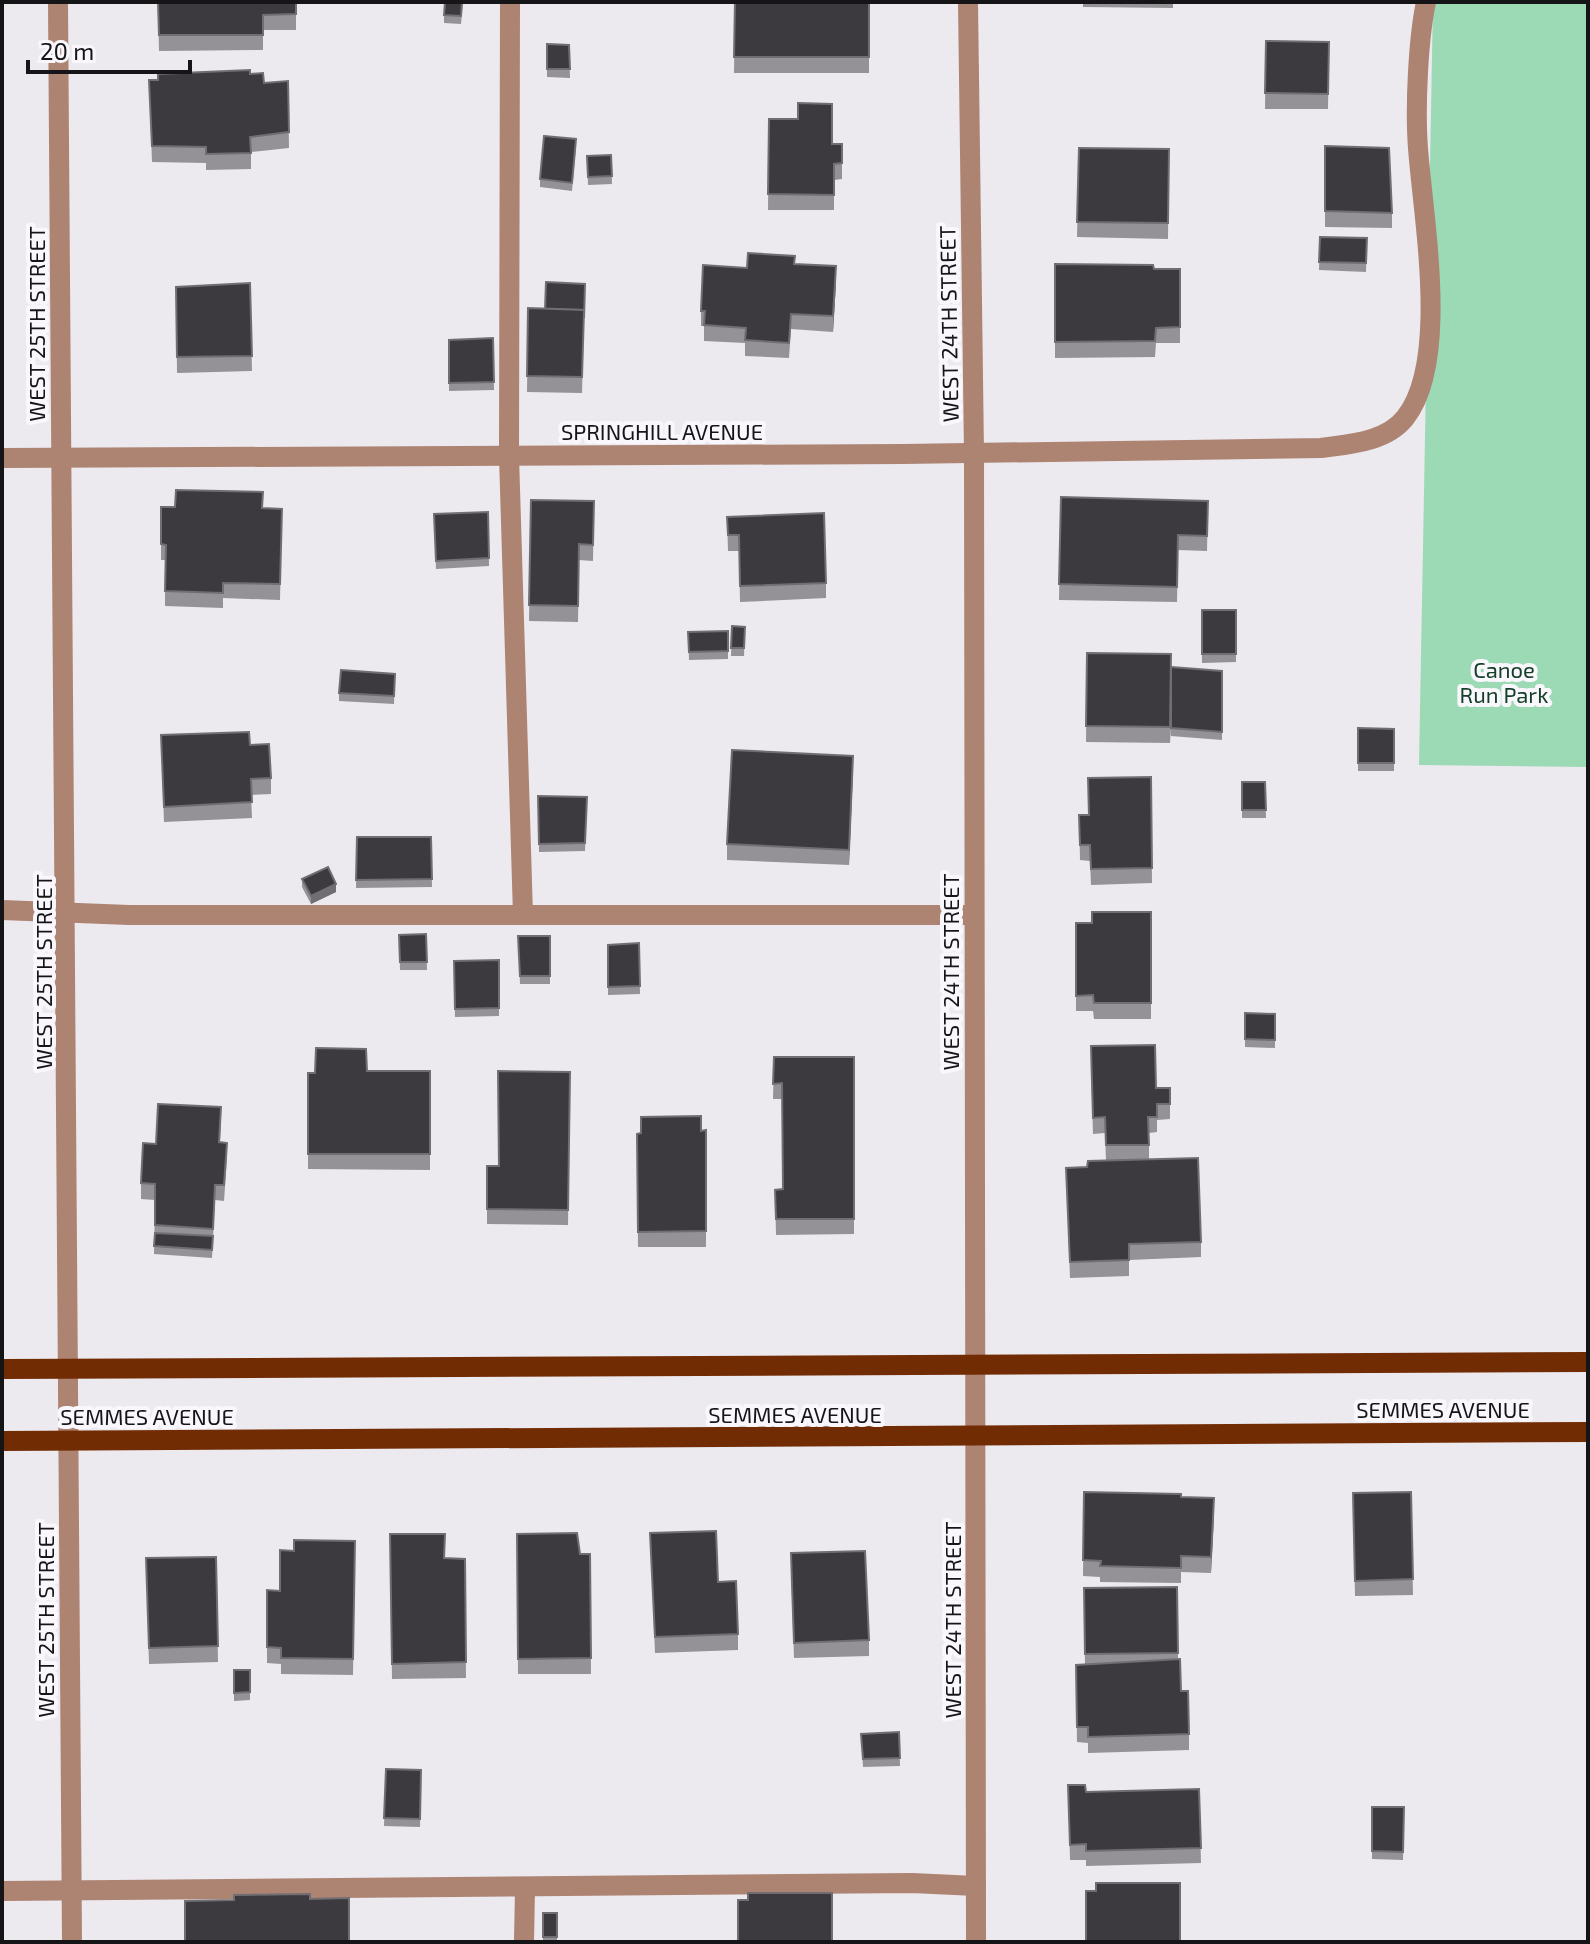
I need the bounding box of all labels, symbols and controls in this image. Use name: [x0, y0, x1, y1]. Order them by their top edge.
scale bar: [28, 24, 190, 74]
text: 20 m: [40, 36, 94, 65]
street label: WEST 24TH STREET: [933, 225, 963, 423]
street label: WEST 25TH STREET: [23, 226, 49, 422]
street label: SPRINGHILL AVENUE: [561, 418, 763, 444]
park label: Canoe Run Park: [1460, 656, 1548, 707]
street label: WEST 24TH STREET: [937, 873, 963, 1070]
street label: WEST 25TH STREET: [30, 874, 56, 1070]
street label: SEMMES AVENUE: [1356, 1396, 1530, 1422]
street label: SEMMES AVENUE: [708, 1401, 882, 1427]
street label: SEMMES AVENUE: [60, 1403, 234, 1429]
street label: WEST 24TH STREET: [939, 1521, 965, 1718]
street label: WEST 25TH STREET: [32, 1522, 58, 1718]

